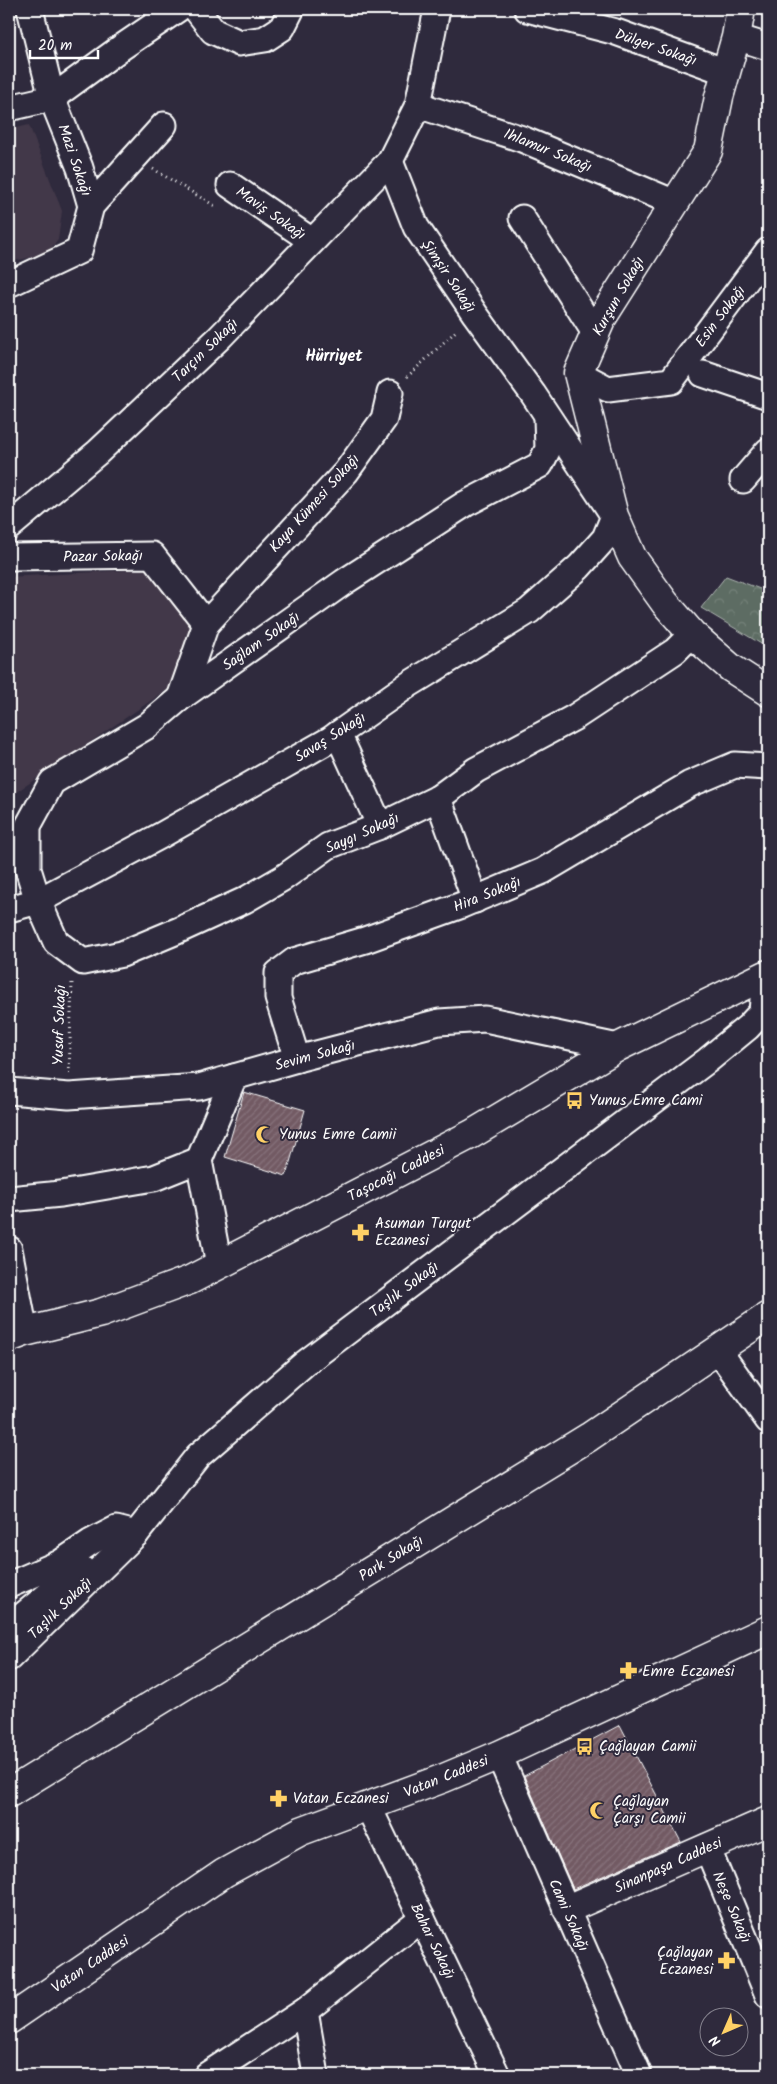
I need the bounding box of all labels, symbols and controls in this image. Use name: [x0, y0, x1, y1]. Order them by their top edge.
street label: Dülger Sokağı: [611, 23, 700, 73]
scale bar: [30, 28, 98, 60]
text: 20 m: [38, 34, 72, 58]
street label: Mazi Sokağı: [51, 121, 98, 200]
street label: Ihlamur Sokağı: [500, 122, 595, 180]
street label: Maviş Sokağı: [230, 181, 311, 247]
street label: Şimşir Sokağı: [415, 235, 482, 318]
street label: Kurşun Sokağı: [586, 252, 651, 341]
street label: Esin Sokağı: [689, 280, 752, 353]
street label: Tarçın Sokağı: [167, 313, 244, 389]
district label: Hürriyet: [305, 344, 363, 369]
street label: Kaya Kümesi Sokağı: [264, 449, 366, 559]
street label: Pazar Sokağı: [63, 544, 143, 570]
street label: Sağlam Sokağı: [218, 606, 306, 678]
street label: Savaş Sokağı: [290, 706, 371, 769]
street label: Saygı Sokağı: [321, 807, 403, 861]
street label: Hira Sokağı: [450, 870, 525, 919]
street label: Yusuf Sokağı: [47, 984, 73, 1066]
street label: Sevim Sokağı: [272, 1034, 358, 1078]
place label: Yunus Emre Cami: [589, 1089, 704, 1113]
bus stop icon: Yunus Emre Cami: [565, 1090, 585, 1110]
place label: Yunus Emre Camii: [279, 1123, 397, 1147]
mosque icon: Yunus Emre Camii: [255, 1124, 275, 1144]
street label: Taşocağı Caddesi: [343, 1138, 451, 1209]
place label: Asuman Turgut Eczanesi: [375, 1212, 471, 1253]
pharmacy icon: Asuman Turgut Eczanesi: [351, 1222, 371, 1242]
street label: Taşlık Sokağı: [365, 1256, 445, 1324]
street label: Park Sokağı: [354, 1529, 429, 1588]
street label: Taşlık Sokağı: [23, 1572, 99, 1646]
place label: Emre Eczanesi: [642, 1660, 736, 1684]
pharmacy icon: Emre Eczanesi: [618, 1661, 638, 1681]
place label: Çağlayan Camii: [599, 1735, 697, 1759]
bus stop icon: Çağlayan Camii: [575, 1736, 595, 1756]
street label: Vatan Caddesi: [400, 1748, 494, 1805]
place label: Vatan Eczanesi: [293, 1787, 390, 1811]
pharmacy icon: Vatan Eczanesi: [269, 1788, 289, 1808]
place label: Çağlayan Çarşı Camii: [613, 1790, 687, 1831]
mosque icon: Çağlayan Çarşı Camii: [589, 1800, 609, 1820]
street label: Sinanpaşa Caddesi: [611, 1831, 728, 1900]
street label: Neşe Sokağı: [705, 1868, 757, 1947]
street label: Cami Sokağı: [541, 1875, 595, 1956]
street label: Bahar Sokağı: [403, 1899, 461, 1984]
street label: Vatan Caddesi: [47, 1929, 136, 2000]
place label: Çağlayan Eczanesi: [657, 1941, 714, 1982]
pharmacy icon: Çağlayan Eczanesi: [717, 1951, 737, 1971]
north arrow: [700, 2006, 750, 2056]
text: N: [704, 2029, 726, 2051]

